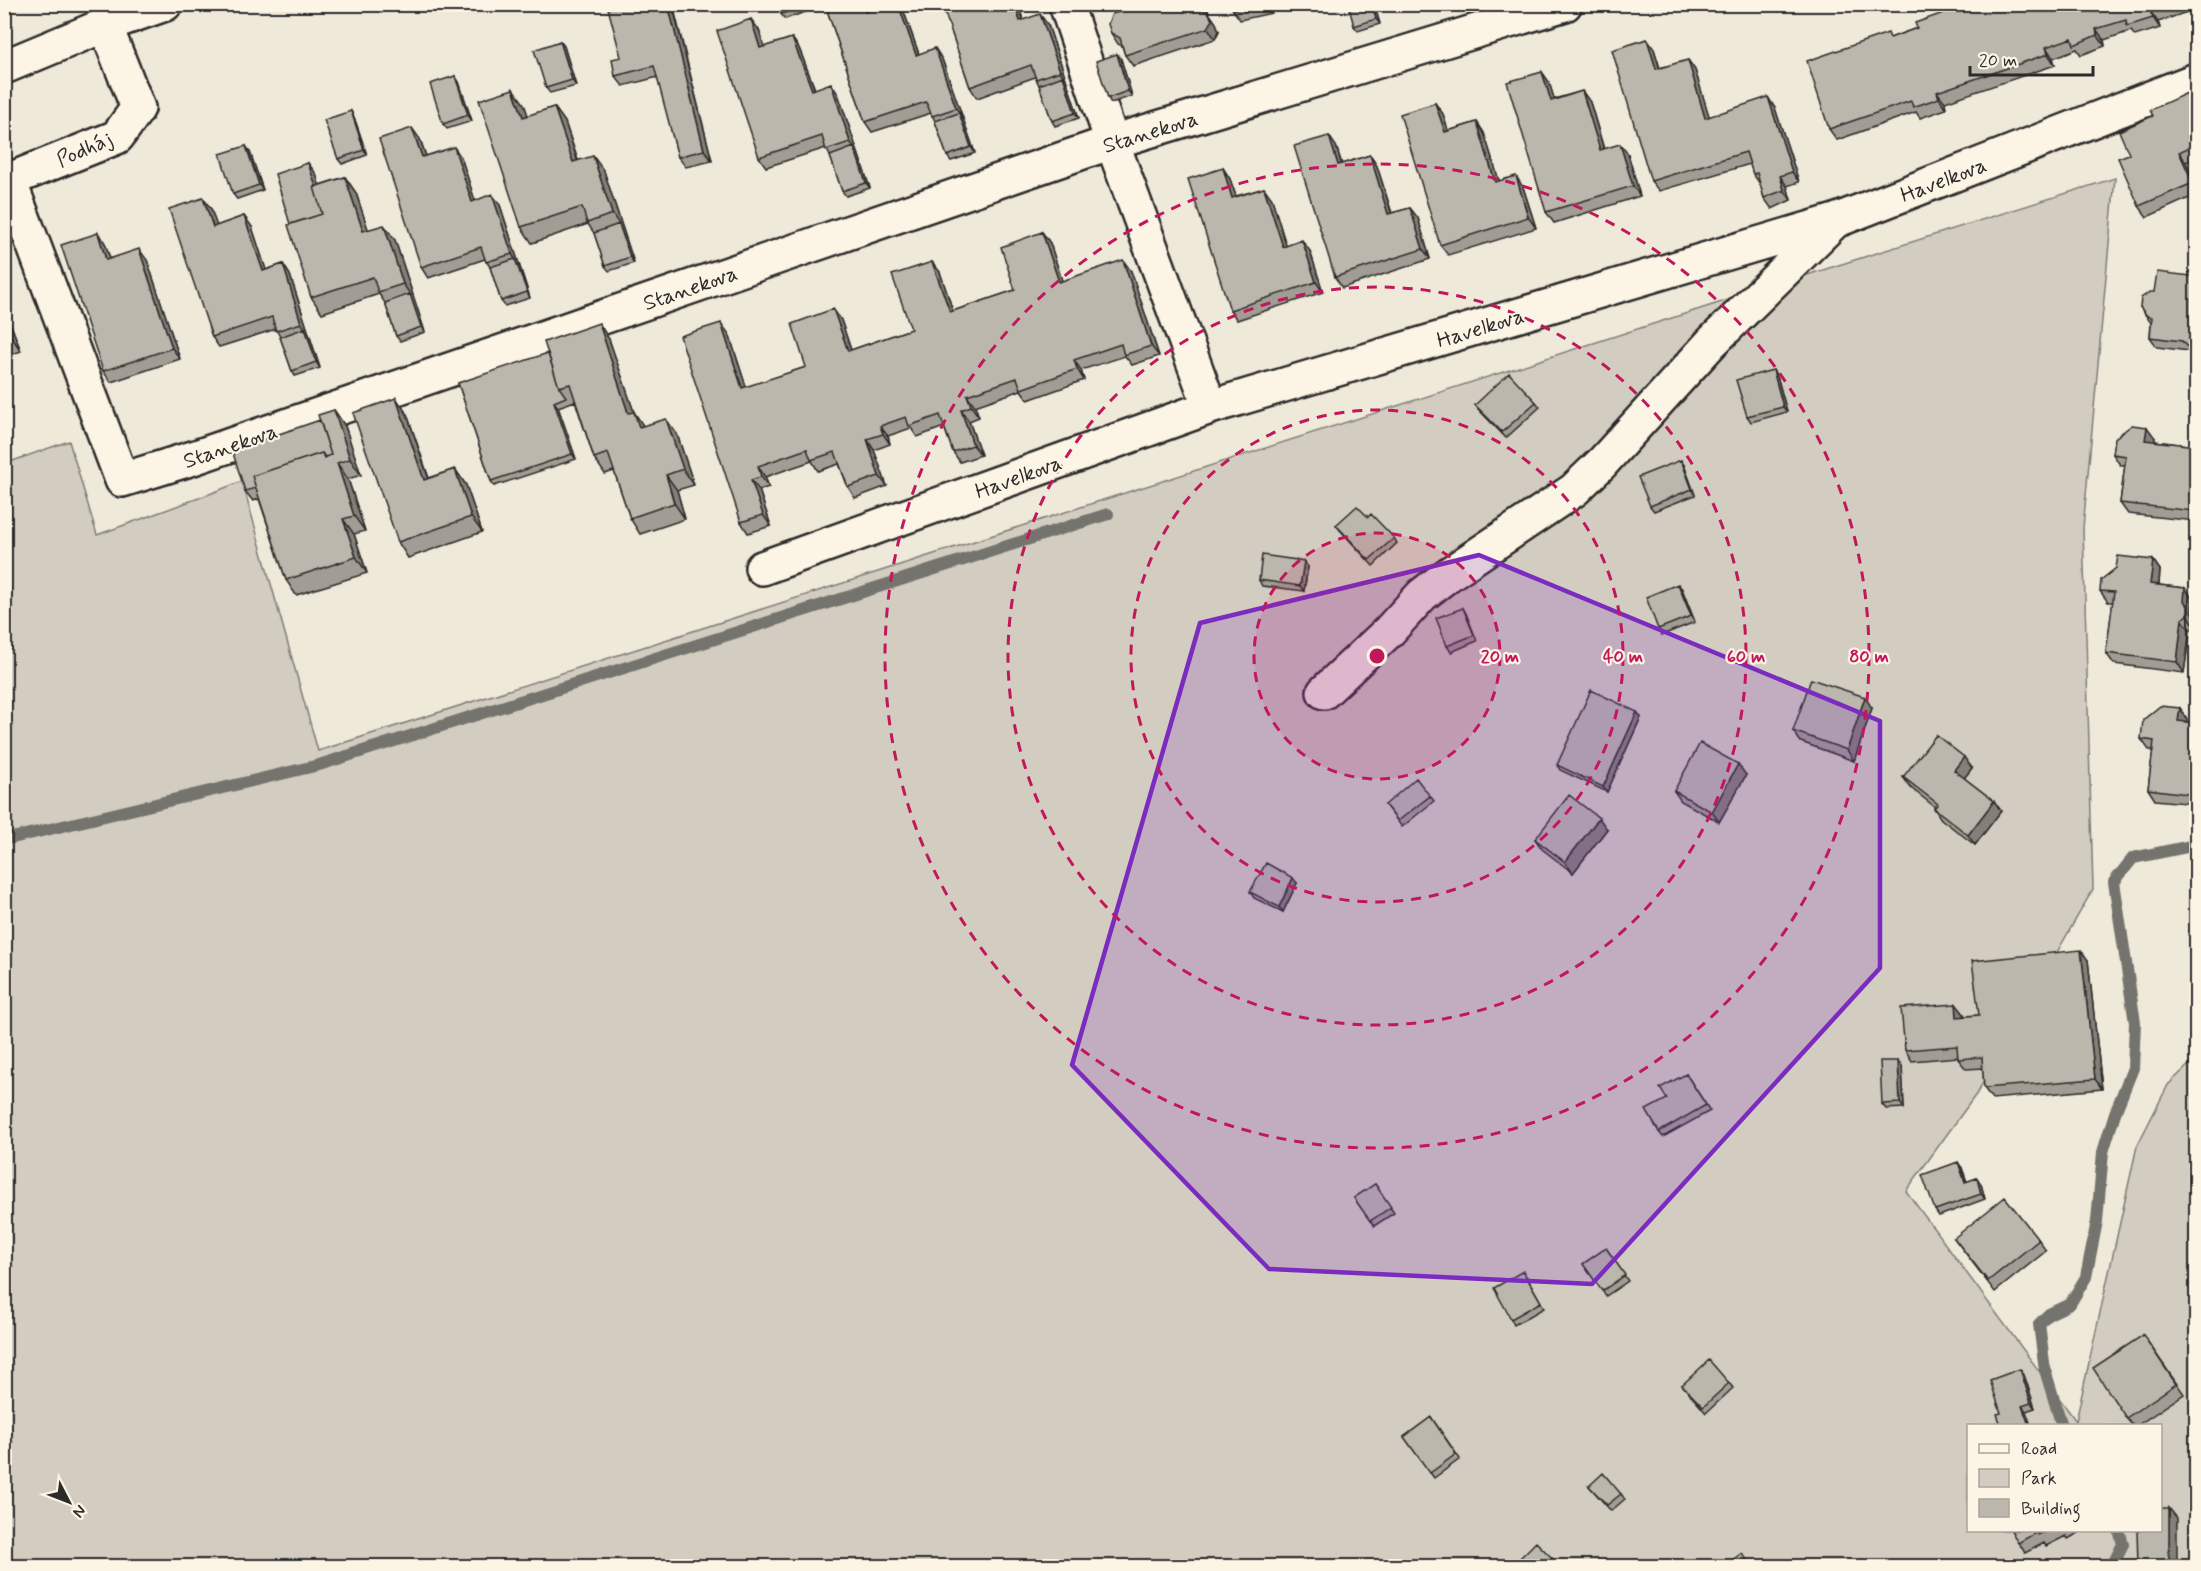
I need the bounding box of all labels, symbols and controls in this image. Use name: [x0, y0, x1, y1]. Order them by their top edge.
scale bar: [1970, 39, 2093, 77]
text: 20 m: [1979, 49, 2017, 73]
street label: Stanekova: [1100, 105, 1202, 161]
street label: Podháj: [52, 125, 117, 175]
street label: Havelkova: [1897, 152, 1991, 210]
street label: Stanekova: [640, 260, 742, 318]
street label: Havelkova: [1433, 302, 1528, 356]
street label: Stanekova: [180, 418, 282, 476]
street label: Havelkova: [971, 449, 1066, 506]
text: 20 m: [1481, 645, 1519, 669]
text: 40 m: [1603, 645, 1643, 669]
text: 60 m: [1727, 645, 1765, 669]
text: 80 m: [1849, 645, 1889, 669]
centre of rings: [1367, 646, 1387, 666]
legend: [1967, 1424, 2162, 1532]
text: Road: [2021, 1437, 2057, 1461]
text: Park: [2021, 1467, 2057, 1491]
north arrow: [39, 1472, 99, 1532]
text: Building: [2021, 1497, 2081, 1523]
text: N: [68, 1500, 90, 1522]

